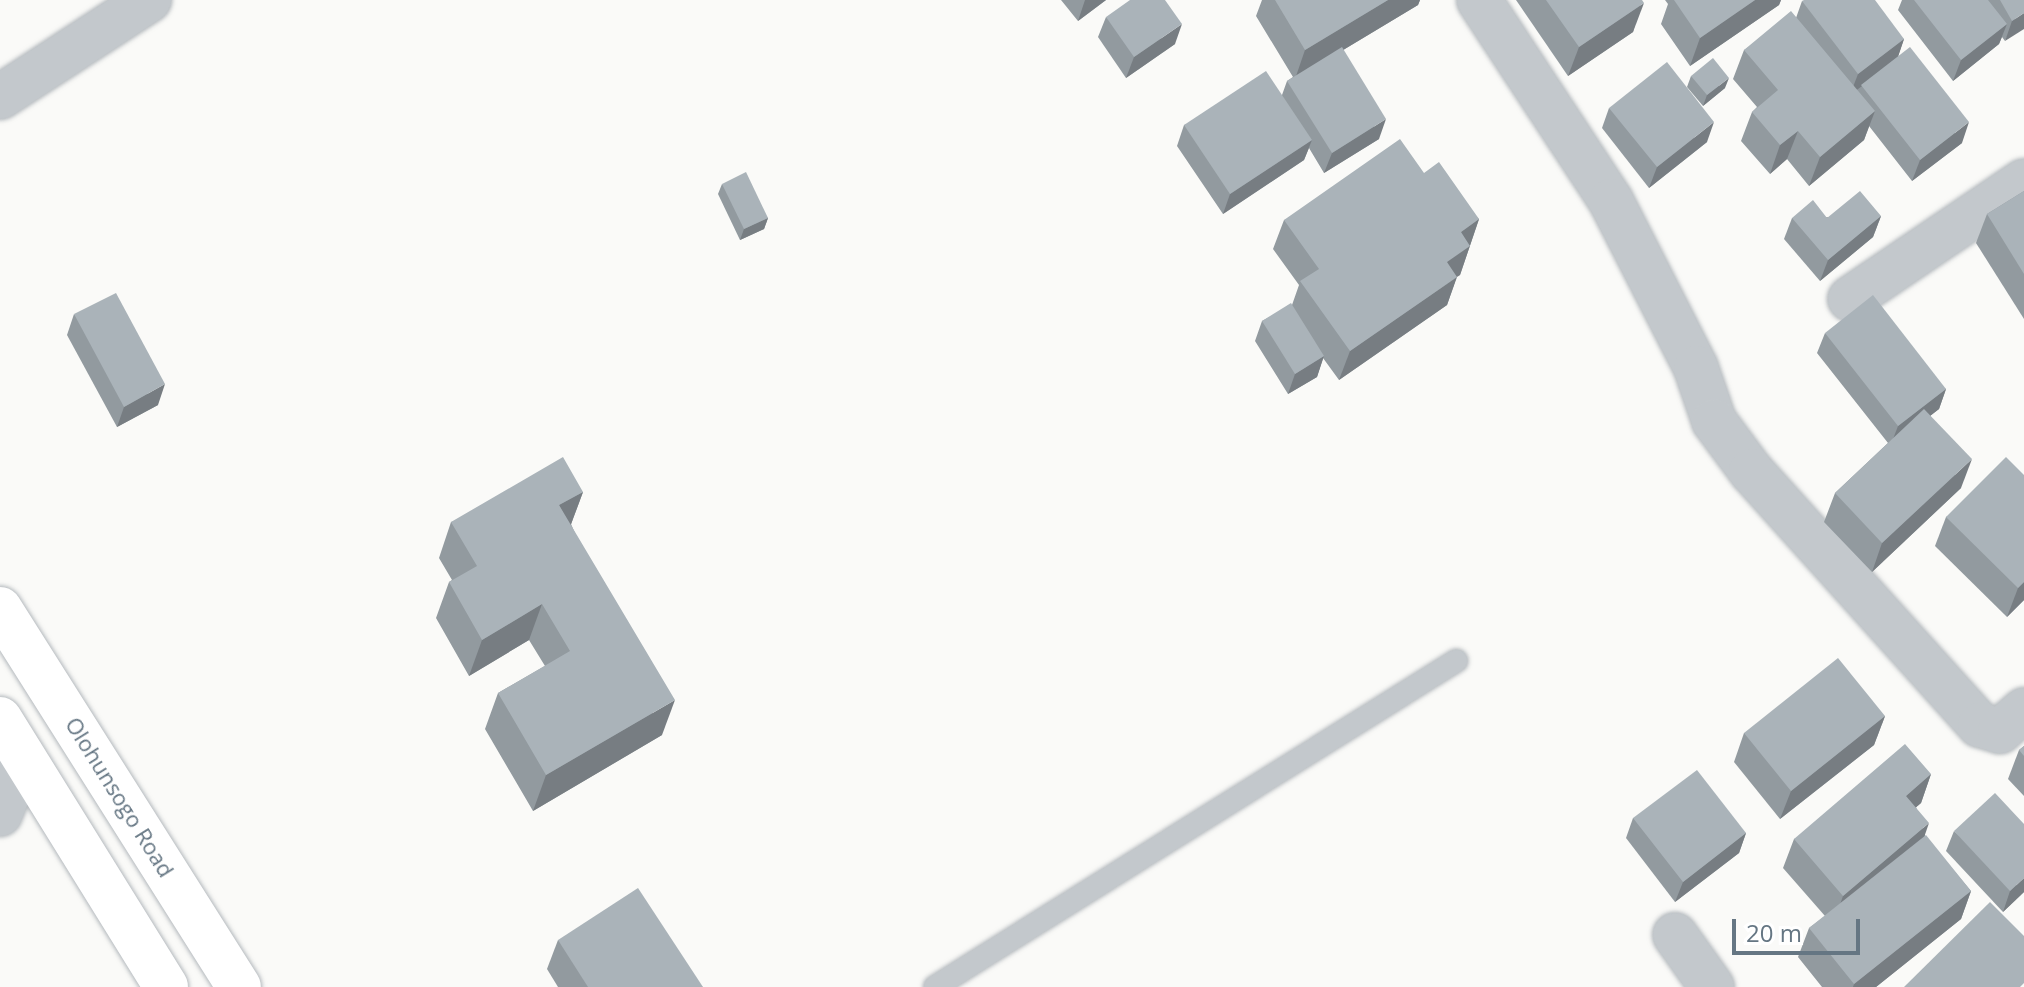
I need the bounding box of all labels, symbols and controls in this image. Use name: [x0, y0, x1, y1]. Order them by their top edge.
street label: Olohunsogo Road: [60, 712, 180, 882]
scale bar: [1736, 903, 1864, 953]
text: 20 m: [1746, 916, 1802, 949]

